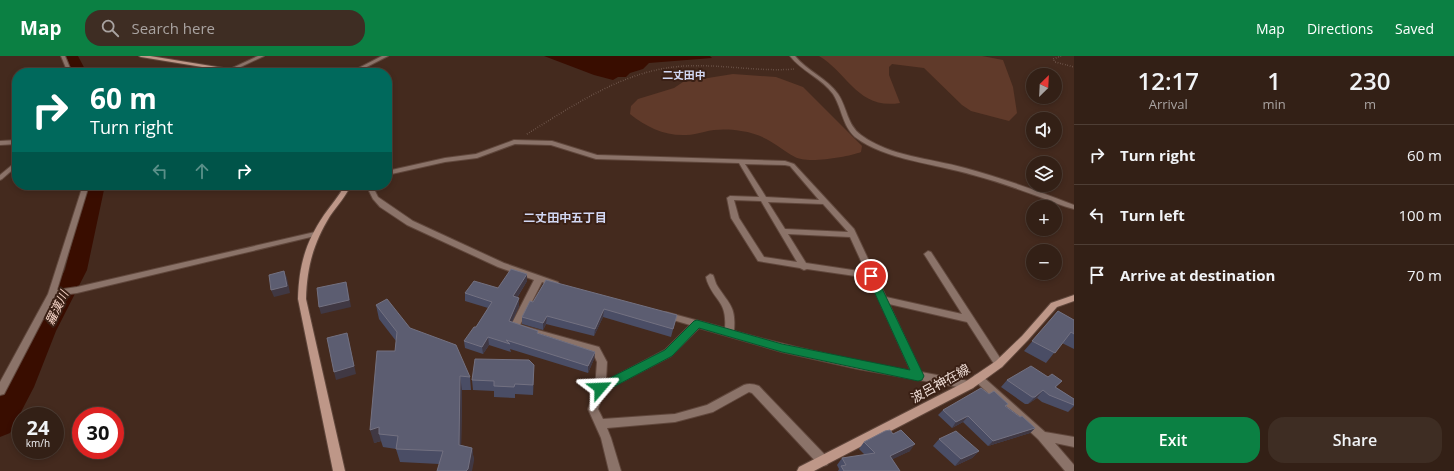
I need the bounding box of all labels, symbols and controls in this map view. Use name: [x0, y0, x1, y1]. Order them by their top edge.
search box: [85, 10, 365, 46]
text: Map: [20, 15, 61, 41]
icon: search: [99, 17, 121, 39]
text: Search here: [131, 18, 215, 38]
text: Map: [1256, 19, 1285, 38]
text: Directions: [1307, 19, 1373, 38]
text: Saved: [1395, 19, 1434, 38]
text: 12:17: [1138, 64, 1199, 97]
text: 1: [1267, 64, 1281, 97]
text: 230: [1349, 64, 1390, 97]
district label: 二丈田中: [662, 67, 706, 82]
north arrow: [1026, 68, 1062, 104]
map controls: [1026, 68, 1062, 280]
text: 60 m: [90, 79, 157, 117]
icon: right: [24, 84, 76, 136]
text: Arrival: [1149, 95, 1188, 113]
text: min: [1263, 95, 1286, 113]
text: m: [1364, 95, 1376, 113]
button: sound: [1026, 112, 1062, 148]
text: Turn right: [90, 115, 173, 139]
icon: right: [1086, 144, 1108, 166]
text: Turn right: [1120, 145, 1195, 165]
text: 60 m: [1407, 145, 1442, 165]
button: layers: [1026, 156, 1062, 192]
icon: left: [149, 160, 171, 182]
icon: ahead: [191, 160, 213, 182]
icon: right: [233, 160, 255, 182]
button: +: [1026, 200, 1062, 236]
icon: left: [1086, 204, 1108, 226]
text: Turn left: [1120, 205, 1185, 225]
text: 100 m: [1398, 205, 1442, 225]
district label: 二丈田中五丁目: [523, 209, 607, 226]
button: −: [1026, 244, 1062, 280]
pin: [854, 259, 888, 293]
icon: arrive: [1086, 264, 1108, 286]
icon: arrive: [860, 265, 882, 287]
text: Arrive at destination: [1120, 265, 1275, 285]
text: 70 m: [1407, 265, 1442, 285]
water label: 羅漢川: [41, 286, 73, 328]
street label: 波呂神在線: [907, 359, 973, 407]
position arrow: [579, 367, 621, 409]
speed limit sign: 30: [72, 407, 124, 459]
text: 24: [27, 414, 49, 441]
button: Exit: [1086, 417, 1260, 463]
button: Share: [1268, 417, 1442, 463]
text: km/h: [26, 436, 50, 450]

